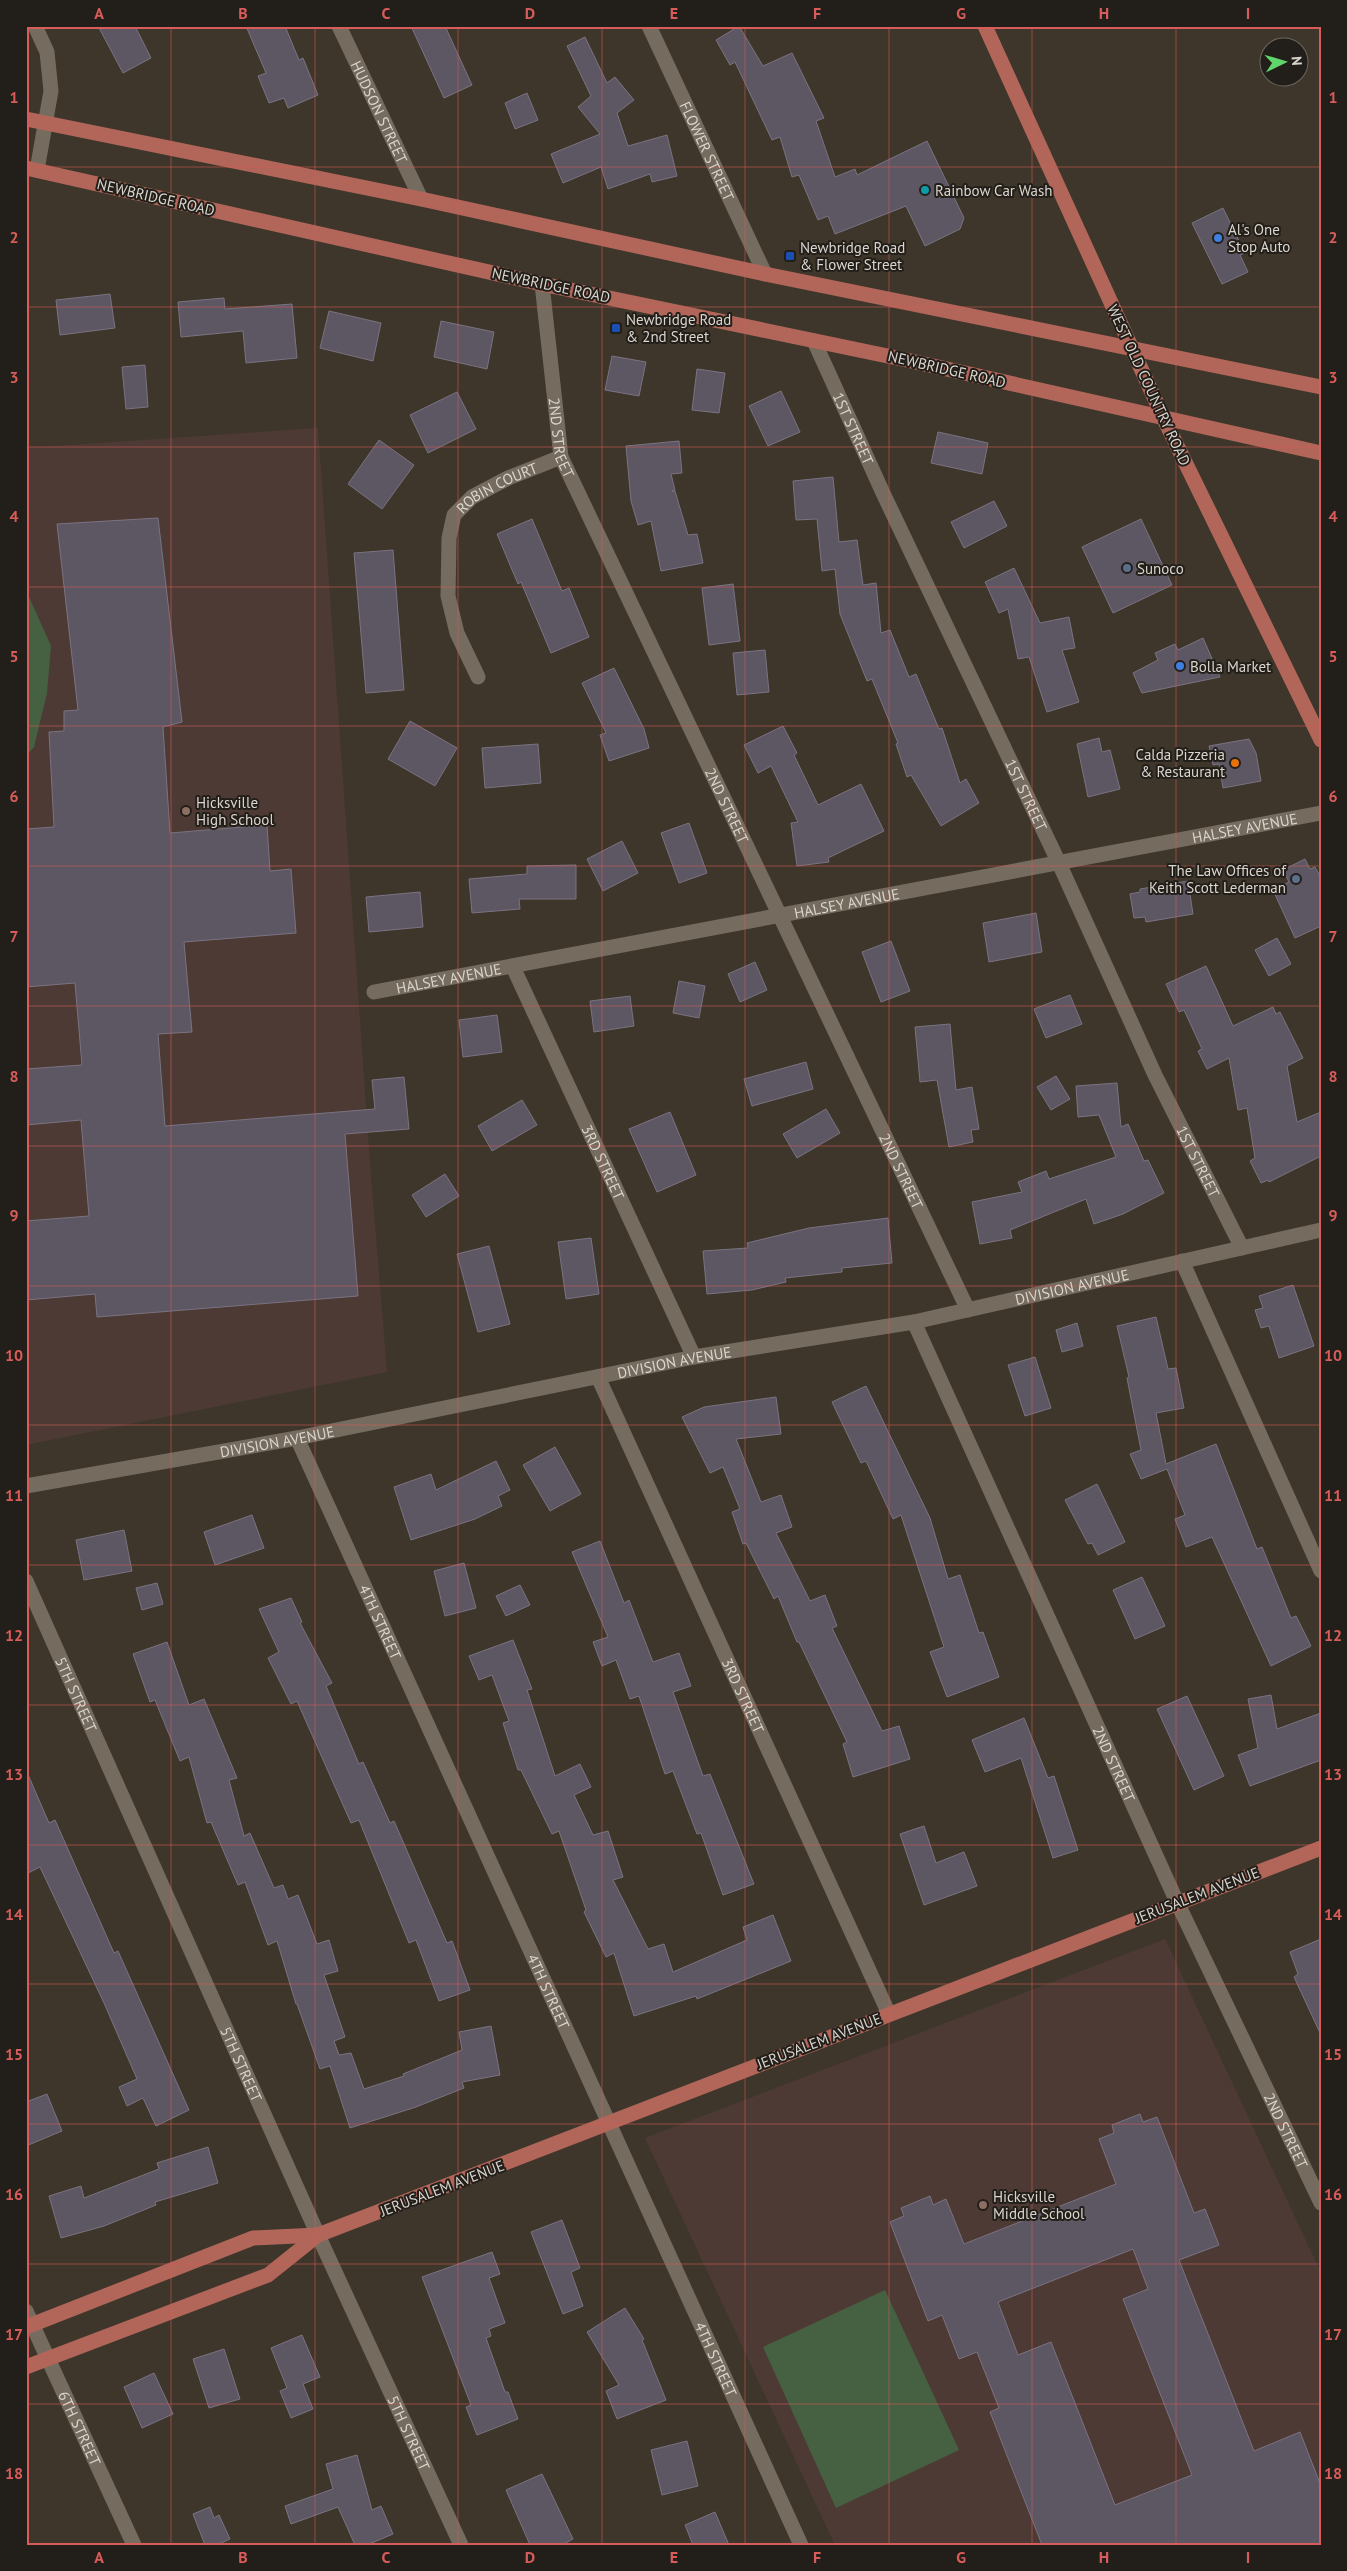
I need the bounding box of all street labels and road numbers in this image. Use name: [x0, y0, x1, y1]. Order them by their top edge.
street label: HUDSON STREET: [347, 57, 412, 167]
street label: FLOWER STREET: [676, 98, 739, 204]
street label: NEWBRIDGE ROAD: [95, 174, 217, 220]
street label: NEWBRIDGE ROAD: [490, 263, 612, 307]
street label: WEST OLD COUNTRY ROAD: [1103, 302, 1195, 468]
street label: NEWBRIDGE ROAD: [886, 346, 1008, 392]
street label: 1ST STREET: [829, 389, 879, 468]
street label: 2ND STREET: [545, 396, 579, 481]
street label: ROBIN COURT: [452, 458, 541, 517]
street label: 1ST STREET: [1001, 756, 1052, 834]
street label: 2ND STREET: [701, 764, 754, 847]
street label: HALSEY AVENUE: [1190, 808, 1299, 847]
street label: HALSEY AVENUE: [792, 883, 901, 922]
street label: HALSEY AVENUE: [394, 959, 503, 997]
street label: 3RD STREET: [578, 1121, 629, 1203]
street label: 1ST STREET: [1173, 1122, 1225, 1201]
street label: 2ND STREET: [875, 1130, 928, 1212]
street label: DIVISION AVENUE: [1013, 1264, 1131, 1308]
street label: DIVISION AVENUE: [615, 1342, 733, 1382]
street label: DIVISION AVENUE: [218, 1421, 336, 1461]
street label: 4TH STREET: [355, 1581, 406, 1663]
street label: 5TH STREET: [52, 1654, 102, 1735]
street label: 3RD STREET: [718, 1655, 769, 1737]
street label: 2ND STREET: [1089, 1723, 1140, 1805]
street label: JERUSALEM AVENUE: [1131, 1863, 1262, 1928]
street label: 4TH STREET: [524, 1951, 574, 2032]
street label: JERUSALEM AVENUE: [753, 2009, 884, 2074]
street label: 5TH STREET: [217, 2024, 267, 2105]
street label: 2ND STREET: [1260, 2089, 1313, 2172]
street label: JERUSALEM AVENUE: [376, 2156, 507, 2221]
street label: 4TH STREET: [691, 2319, 742, 2400]
street label: 6TH STREET: [55, 2388, 106, 2469]
street label: 5TH STREET: [384, 2392, 435, 2474]

